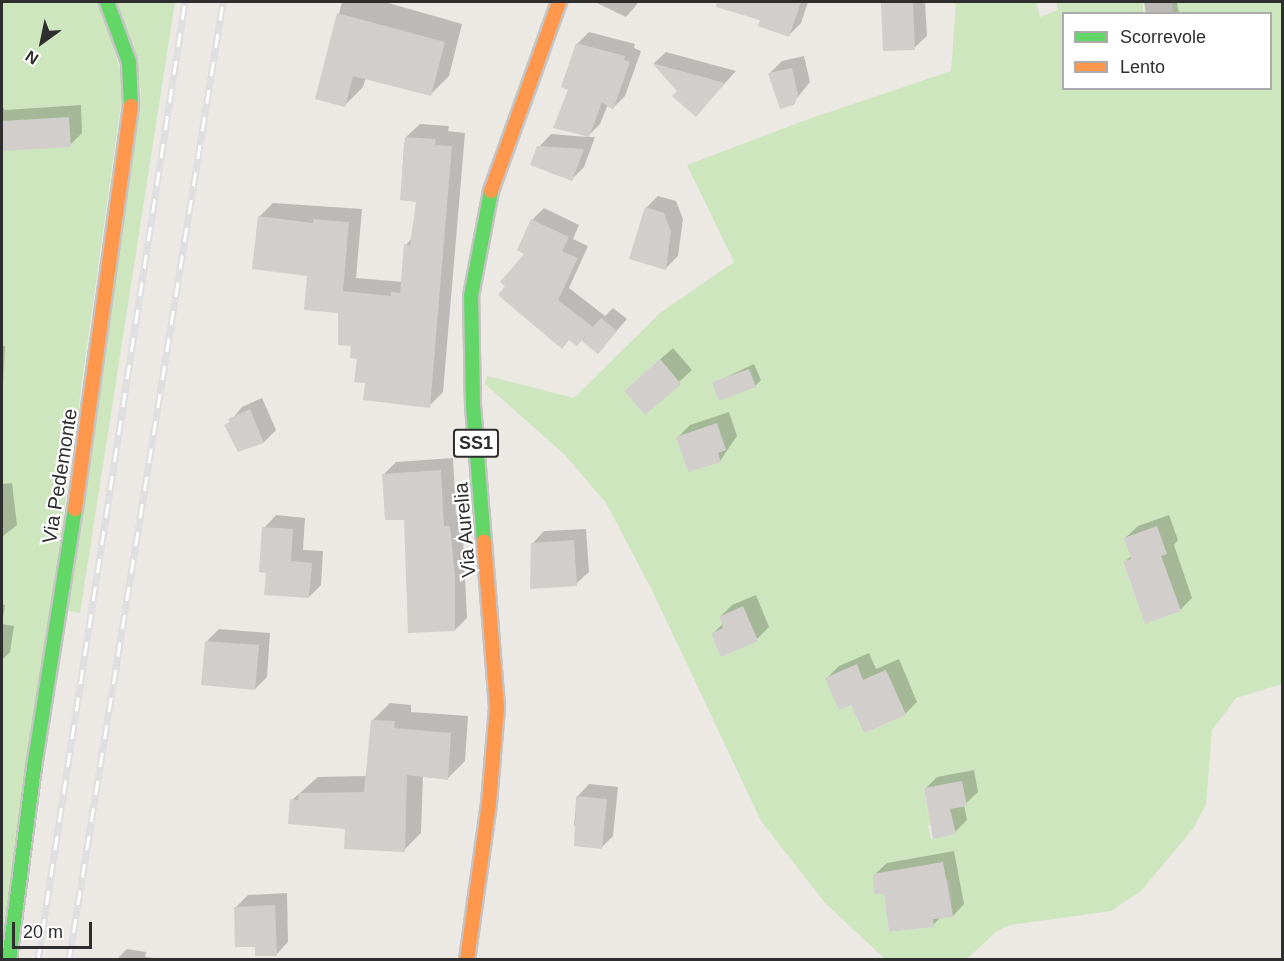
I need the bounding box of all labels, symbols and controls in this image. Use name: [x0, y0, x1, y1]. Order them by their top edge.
north arrow: [12, 12, 72, 72]
legend: [1062, 12, 1272, 90]
text: Scorrevole: [1120, 27, 1206, 47]
text: N: [22, 47, 41, 68]
text: Lento: [1120, 57, 1165, 77]
street label: Via Pedemonte: [37, 407, 83, 545]
road number: SS1: [452, 428, 500, 458]
street label: Via Aurelia: [449, 481, 481, 579]
scale bar: [15, 910, 94, 948]
text: 20 m: [23, 922, 63, 942]

